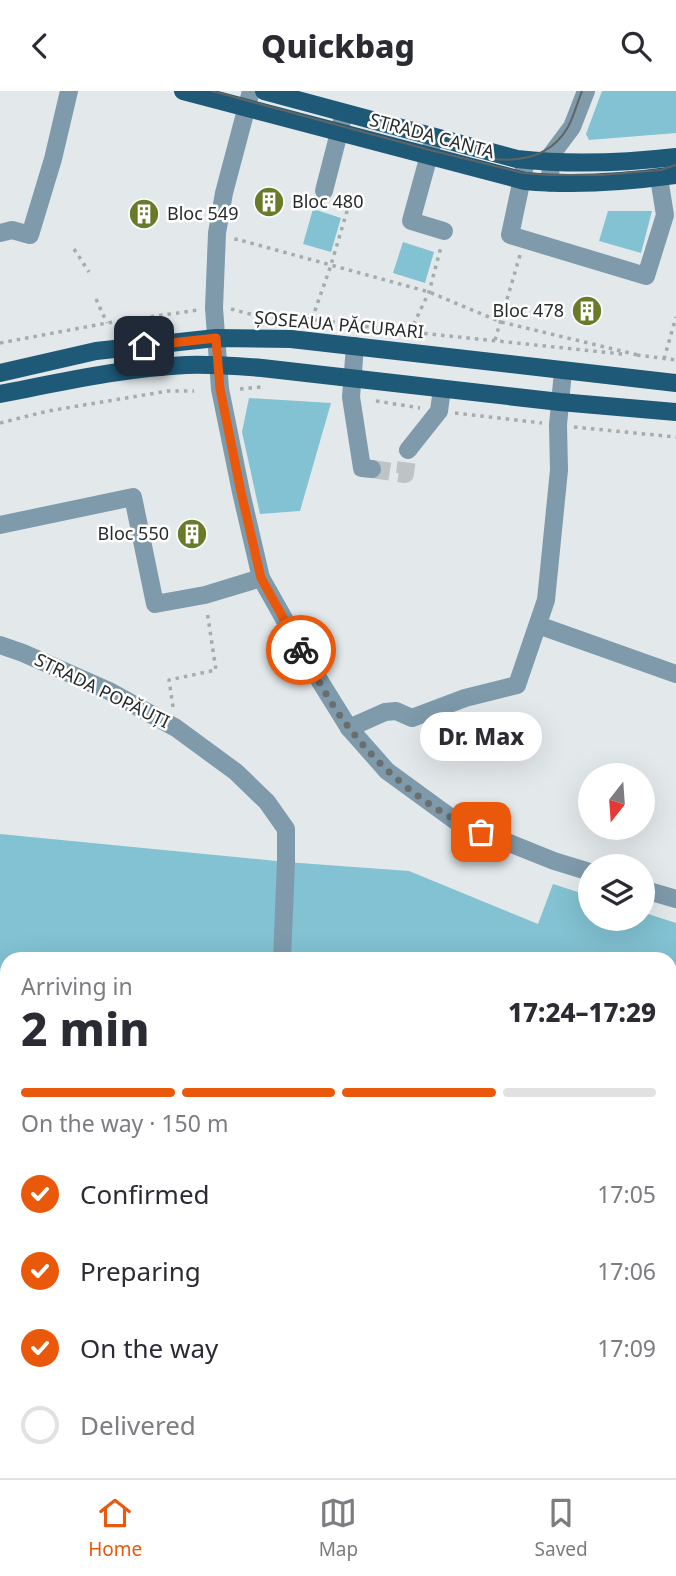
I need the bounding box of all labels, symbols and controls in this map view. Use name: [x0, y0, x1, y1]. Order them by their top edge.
text: Quickbag: [261, 24, 415, 67]
icon: back: [21, 27, 59, 65]
icon: search: [617, 27, 655, 65]
street label: STRADA CANTA: [367, 107, 498, 163]
building icon: Bloc 480: [252, 185, 286, 219]
place label: Bloc 480: [292, 189, 363, 213]
building icon: Bloc 549: [127, 197, 161, 231]
place label: Bloc 549: [167, 201, 238, 225]
building icon: Bloc 478: [570, 294, 604, 328]
place label: Bloc 478: [493, 298, 564, 322]
street label: ȘOSEAUA PĂCURARI: [253, 305, 425, 343]
pin: [114, 316, 174, 376]
icon: home: [125, 327, 163, 365]
building icon: Bloc 550: [175, 517, 209, 551]
place label: Bloc 550: [98, 521, 169, 545]
courier: [266, 615, 336, 685]
icon: bike: [282, 631, 320, 669]
street label: STRADA POPĂUȚI: [31, 647, 174, 733]
callout: Dr. Max: [420, 713, 542, 762]
text: Dr. Max: [438, 720, 524, 752]
north arrow: [578, 763, 654, 840]
map controls: [578, 763, 655, 931]
pin: [451, 802, 511, 862]
icon: bag: [462, 813, 500, 851]
button: layers: [578, 854, 655, 931]
text: Arriving in: [21, 970, 133, 1002]
text: 17:24–17:29: [508, 994, 656, 1030]
text: 2 min: [21, 997, 150, 1059]
text: On the way · 150 m: [21, 1107, 228, 1139]
icon: check: [21, 1175, 59, 1213]
text: Confirmed: [80, 1176, 210, 1212]
text: 17:05: [597, 1178, 656, 1210]
icon: check: [21, 1252, 59, 1290]
text: Preparing: [80, 1253, 201, 1289]
text: 17:06: [597, 1255, 656, 1287]
icon: check: [21, 1329, 59, 1367]
text: On the way: [80, 1330, 218, 1366]
text: 17:09: [597, 1332, 656, 1364]
text: Delivered: [80, 1407, 196, 1443]
tab: Home: [88, 1494, 142, 1562]
tab: Map: [319, 1494, 358, 1562]
tab: Saved: [535, 1494, 588, 1562]

